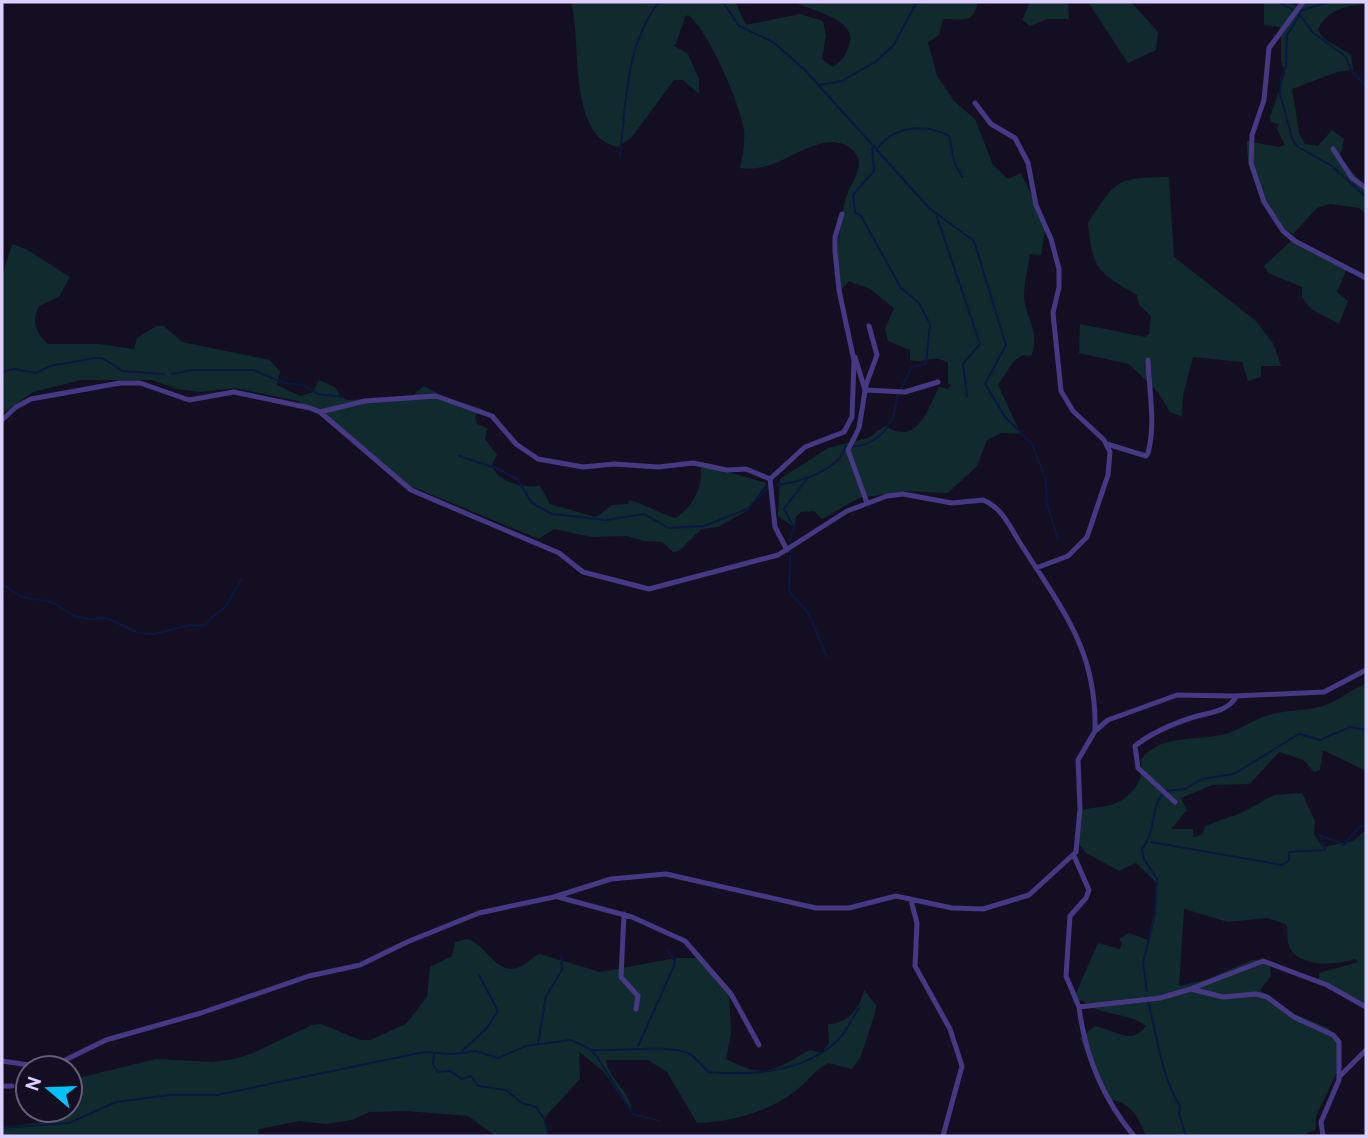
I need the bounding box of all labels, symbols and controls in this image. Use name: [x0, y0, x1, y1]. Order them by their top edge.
north arrow: [14, 1054, 84, 1124]
text: N: [21, 1074, 48, 1094]

